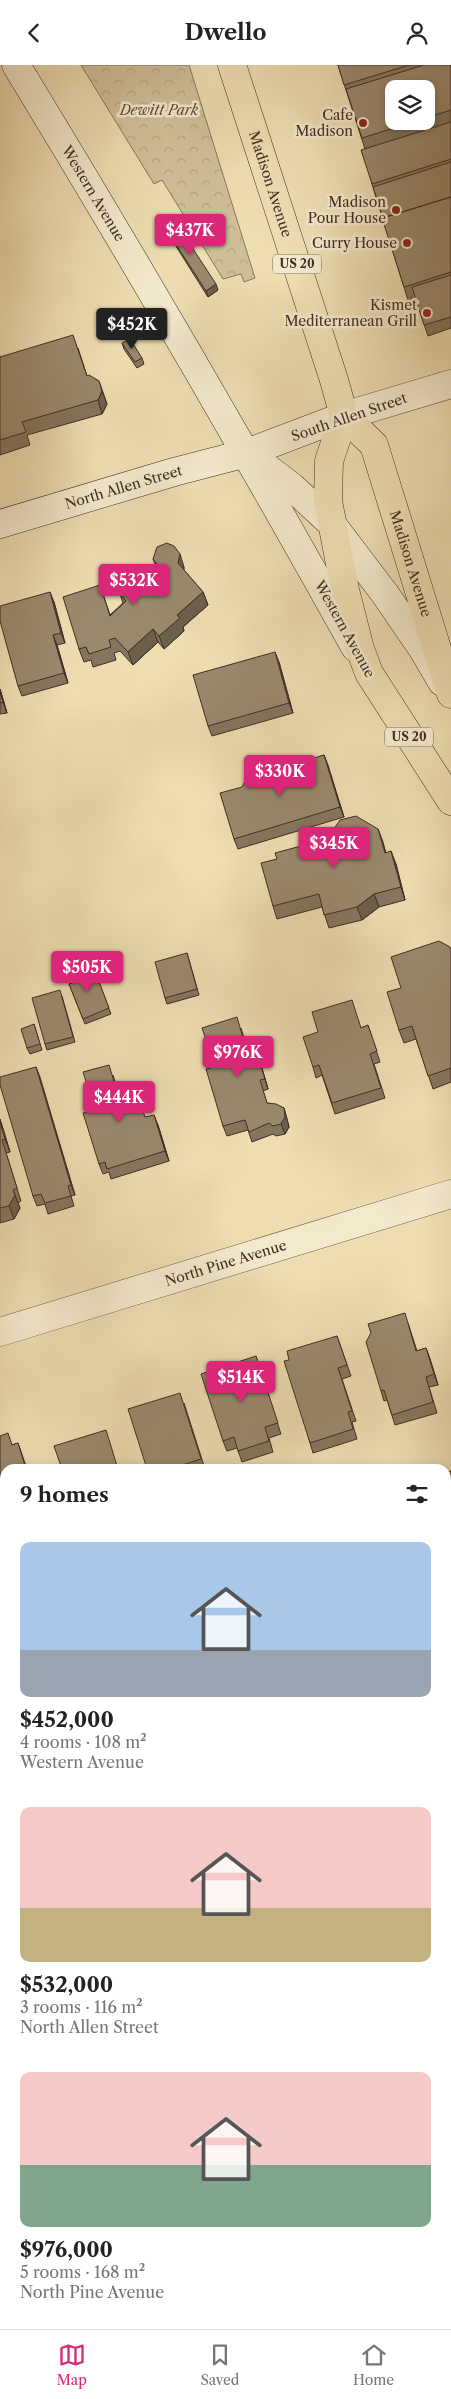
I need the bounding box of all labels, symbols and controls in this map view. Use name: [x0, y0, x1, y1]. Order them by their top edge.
icon: back: [20, 19, 48, 47]
text: Dwello: [184, 19, 267, 46]
icon: person: [403, 19, 431, 47]
map controls: [385, 80, 435, 130]
button: layers: [385, 80, 435, 130]
park label: Dewitt Park: [119, 101, 199, 119]
place label: Cafe Madison: [295, 106, 353, 140]
marker: Cafe Madison: [357, 117, 369, 129]
street label: Madison Avenue: [245, 129, 296, 239]
street label: Western Avenue: [57, 141, 129, 245]
place label: Madison Pour House: [308, 193, 386, 227]
marker: Madison Pour House: [390, 204, 402, 216]
pin: $437K: [155, 213, 225, 256]
text: $437K: [166, 220, 214, 240]
place label: Curry House: [312, 234, 397, 252]
marker: Curry House: [401, 237, 413, 249]
road number: US 20: [273, 255, 321, 273]
place label: Kismet Mediterranean Grill: [284, 296, 417, 330]
pin: $452K: [97, 307, 167, 350]
marker: Kismet Mediterranean Grill: [421, 307, 433, 319]
text: $452K: [107, 314, 157, 334]
street label: South Allen Street: [289, 389, 409, 445]
street label: North Allen Street: [63, 461, 184, 513]
street label: Madison Avenue: [386, 508, 436, 619]
pin: $532K: [99, 563, 169, 606]
text: $532K: [109, 570, 159, 590]
street label: Western Avenue: [310, 576, 379, 681]
road number: US 20: [385, 727, 433, 747]
pin: $330K: [245, 755, 315, 797]
text: $330K: [255, 761, 305, 781]
pin: $345K: [299, 827, 369, 869]
text: $345K: [309, 833, 359, 853]
pin: $505K: [52, 951, 122, 993]
text: $505K: [62, 957, 112, 977]
pin: $976K: [203, 1035, 273, 1078]
text: $976K: [214, 1042, 262, 1062]
pin: $444K: [84, 1081, 154, 1123]
text: $444K: [94, 1087, 144, 1107]
street label: North Pine Avenue: [163, 1236, 289, 1290]
pin: $514K: [206, 1361, 276, 1403]
text: $514K: [217, 1367, 265, 1387]
icon: filters: [403, 1480, 431, 1508]
text: 9 homes: [20, 1482, 109, 1507]
icon: home: [181, 1574, 271, 1664]
text: $452,000: [20, 1707, 114, 1732]
text: 4 rooms · 108 m²: [20, 1732, 147, 1752]
text: Western Avenue: [20, 1752, 144, 1772]
icon: home: [181, 1839, 271, 1929]
text: $532,000: [20, 1972, 113, 1997]
text: 3 rooms · 116 m²: [20, 1997, 143, 2017]
text: North Allen Street: [20, 2017, 159, 2037]
icon: home: [181, 2104, 271, 2194]
text: $976,000: [20, 2237, 113, 2262]
text: 5 rooms · 168 m²: [20, 2262, 145, 2282]
text: North Pine Avenue: [20, 2282, 164, 2302]
tab: Map: [57, 2341, 87, 2389]
tab: Saved: [201, 2341, 239, 2389]
tab: Home: [353, 2341, 394, 2389]

